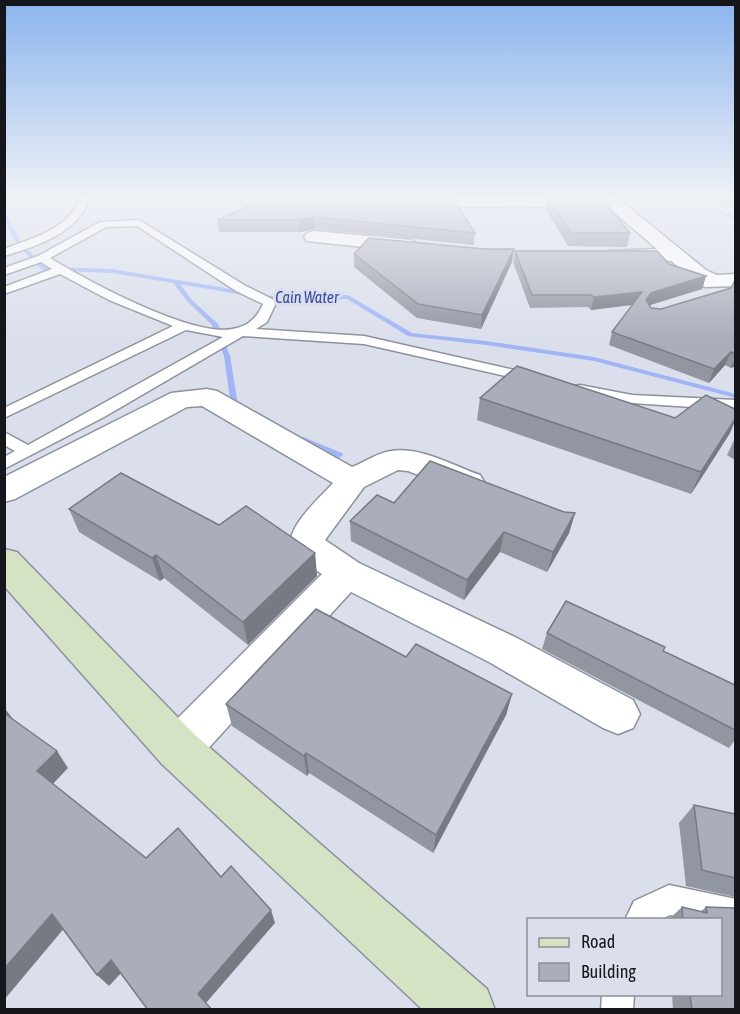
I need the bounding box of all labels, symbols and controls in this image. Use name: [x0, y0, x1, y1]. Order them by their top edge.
water label: Cain Water: [275, 288, 340, 306]
legend: [527, 918, 722, 996]
text: Road: [581, 931, 615, 952]
text: Building: [581, 961, 636, 982]

